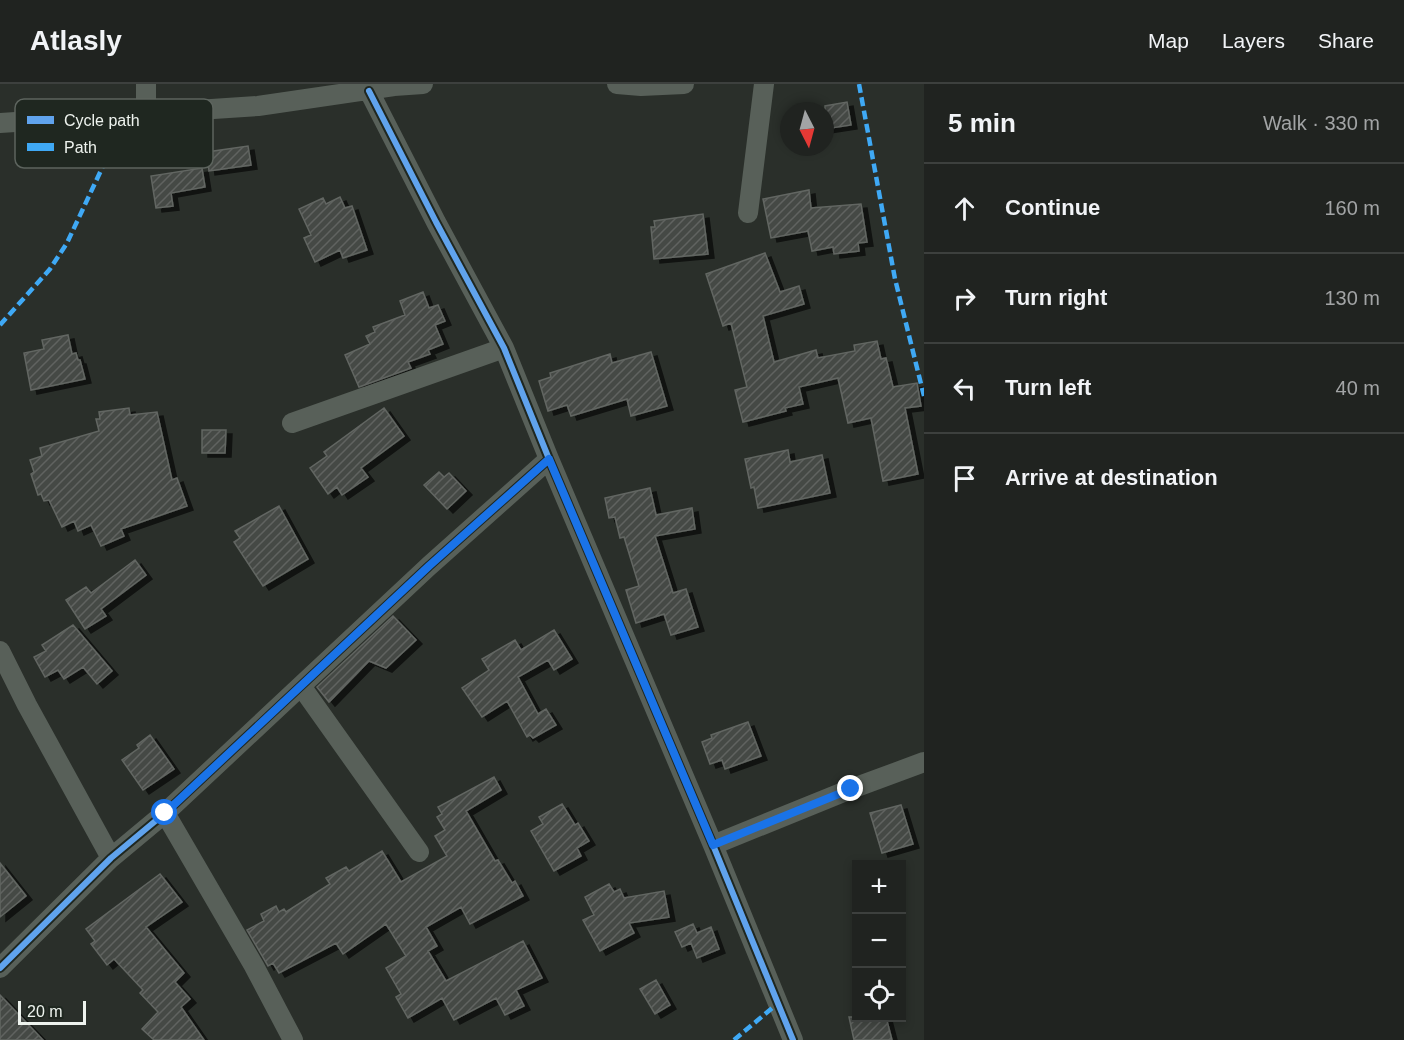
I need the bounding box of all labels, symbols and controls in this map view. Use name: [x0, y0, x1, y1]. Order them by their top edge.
text: Atlasly: [30, 25, 122, 56]
text: Map: [1148, 29, 1189, 52]
text: Layers: [1222, 29, 1285, 52]
text: Share: [1318, 29, 1374, 52]
legend: [15, 99, 213, 168]
north arrow: [780, 102, 834, 156]
text: 5 min: [948, 108, 1016, 138]
text: Cycle path: [64, 112, 140, 129]
text: Walk · 330 m: [1263, 112, 1380, 134]
text: Path: [64, 139, 97, 156]
icon: ahead: [948, 192, 981, 225]
text: Continue: [1005, 195, 1100, 220]
text: 160 m: [1324, 197, 1380, 219]
icon: right: [948, 282, 981, 315]
text: Turn right: [1005, 285, 1107, 310]
text: 130 m: [1324, 287, 1380, 309]
icon: left: [948, 372, 981, 405]
text: Turn left: [1005, 375, 1091, 400]
text: 40 m: [1336, 377, 1380, 399]
icon: arrive: [948, 462, 981, 495]
text: Arrive at destination: [1005, 465, 1218, 490]
route end: [837, 775, 863, 801]
route start: [151, 799, 177, 825]
map controls: [852, 860, 906, 1022]
button: +: [852, 860, 906, 914]
button: −: [852, 914, 906, 968]
button: locate: [852, 968, 906, 1022]
scale bar: [18, 998, 86, 1026]
text: 20 m: [27, 1003, 63, 1020]

